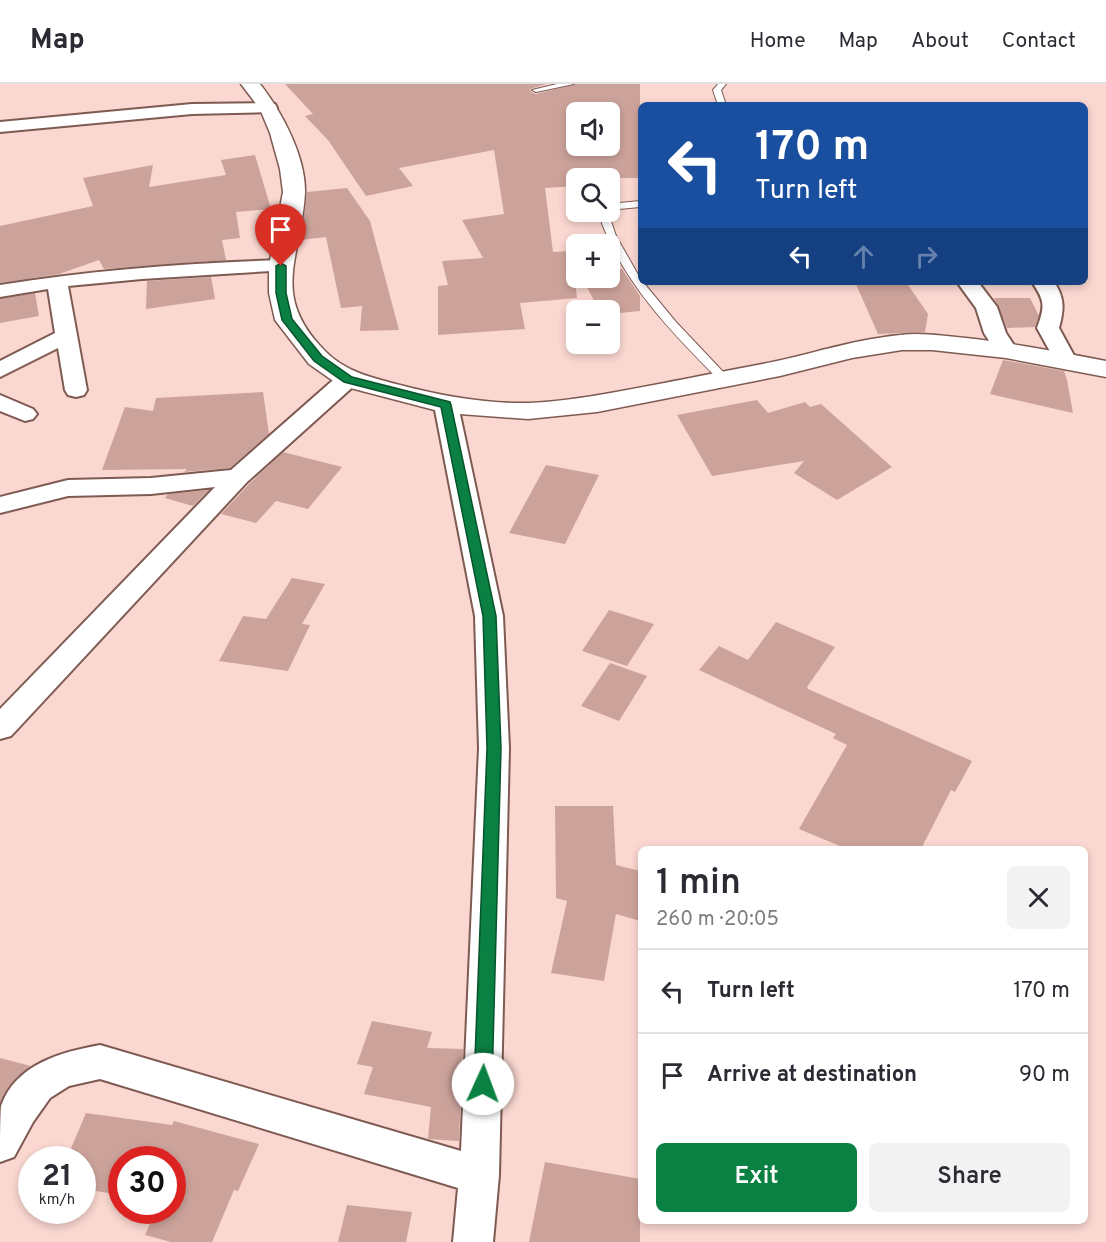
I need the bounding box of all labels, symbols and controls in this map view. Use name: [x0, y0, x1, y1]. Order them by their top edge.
text: Map: [30, 23, 85, 59]
text: Home: [750, 28, 806, 55]
text: Map: [839, 28, 878, 55]
text: About: [911, 28, 969, 55]
text: Contact: [1002, 28, 1076, 55]
map controls: [566, 102, 620, 354]
button: sound: [566, 102, 620, 156]
text: 170 m: [755, 122, 869, 175]
icon: left: [656, 126, 734, 204]
button: search: [566, 168, 620, 222]
text: Turn left: [755, 174, 857, 208]
pin: [255, 204, 306, 266]
icon: arrive: [264, 213, 297, 246]
button: +: [566, 234, 620, 288]
icon: left: [784, 240, 817, 273]
icon: ahead: [847, 240, 880, 273]
icon: right: [910, 240, 943, 273]
button: −: [566, 300, 620, 354]
text: 1 min: [656, 861, 741, 907]
button: close: [1007, 866, 1070, 929]
text: 260 m · 20:05: [656, 907, 779, 933]
icon: left: [656, 975, 689, 1008]
text: Turn left: [707, 978, 795, 1005]
text: 170 m: [1013, 978, 1070, 1005]
position arrow: [451, 1052, 515, 1116]
icon: arrive: [656, 1059, 689, 1092]
text: Arrive at destination: [707, 1062, 917, 1089]
text: 90 m: [1019, 1062, 1070, 1089]
button: Exit: [656, 1143, 857, 1212]
button: Share: [869, 1143, 1070, 1212]
speed limit sign: 30: [108, 1146, 186, 1224]
text: 21: [42, 1159, 72, 1196]
text: km/h: [39, 1191, 75, 1210]

